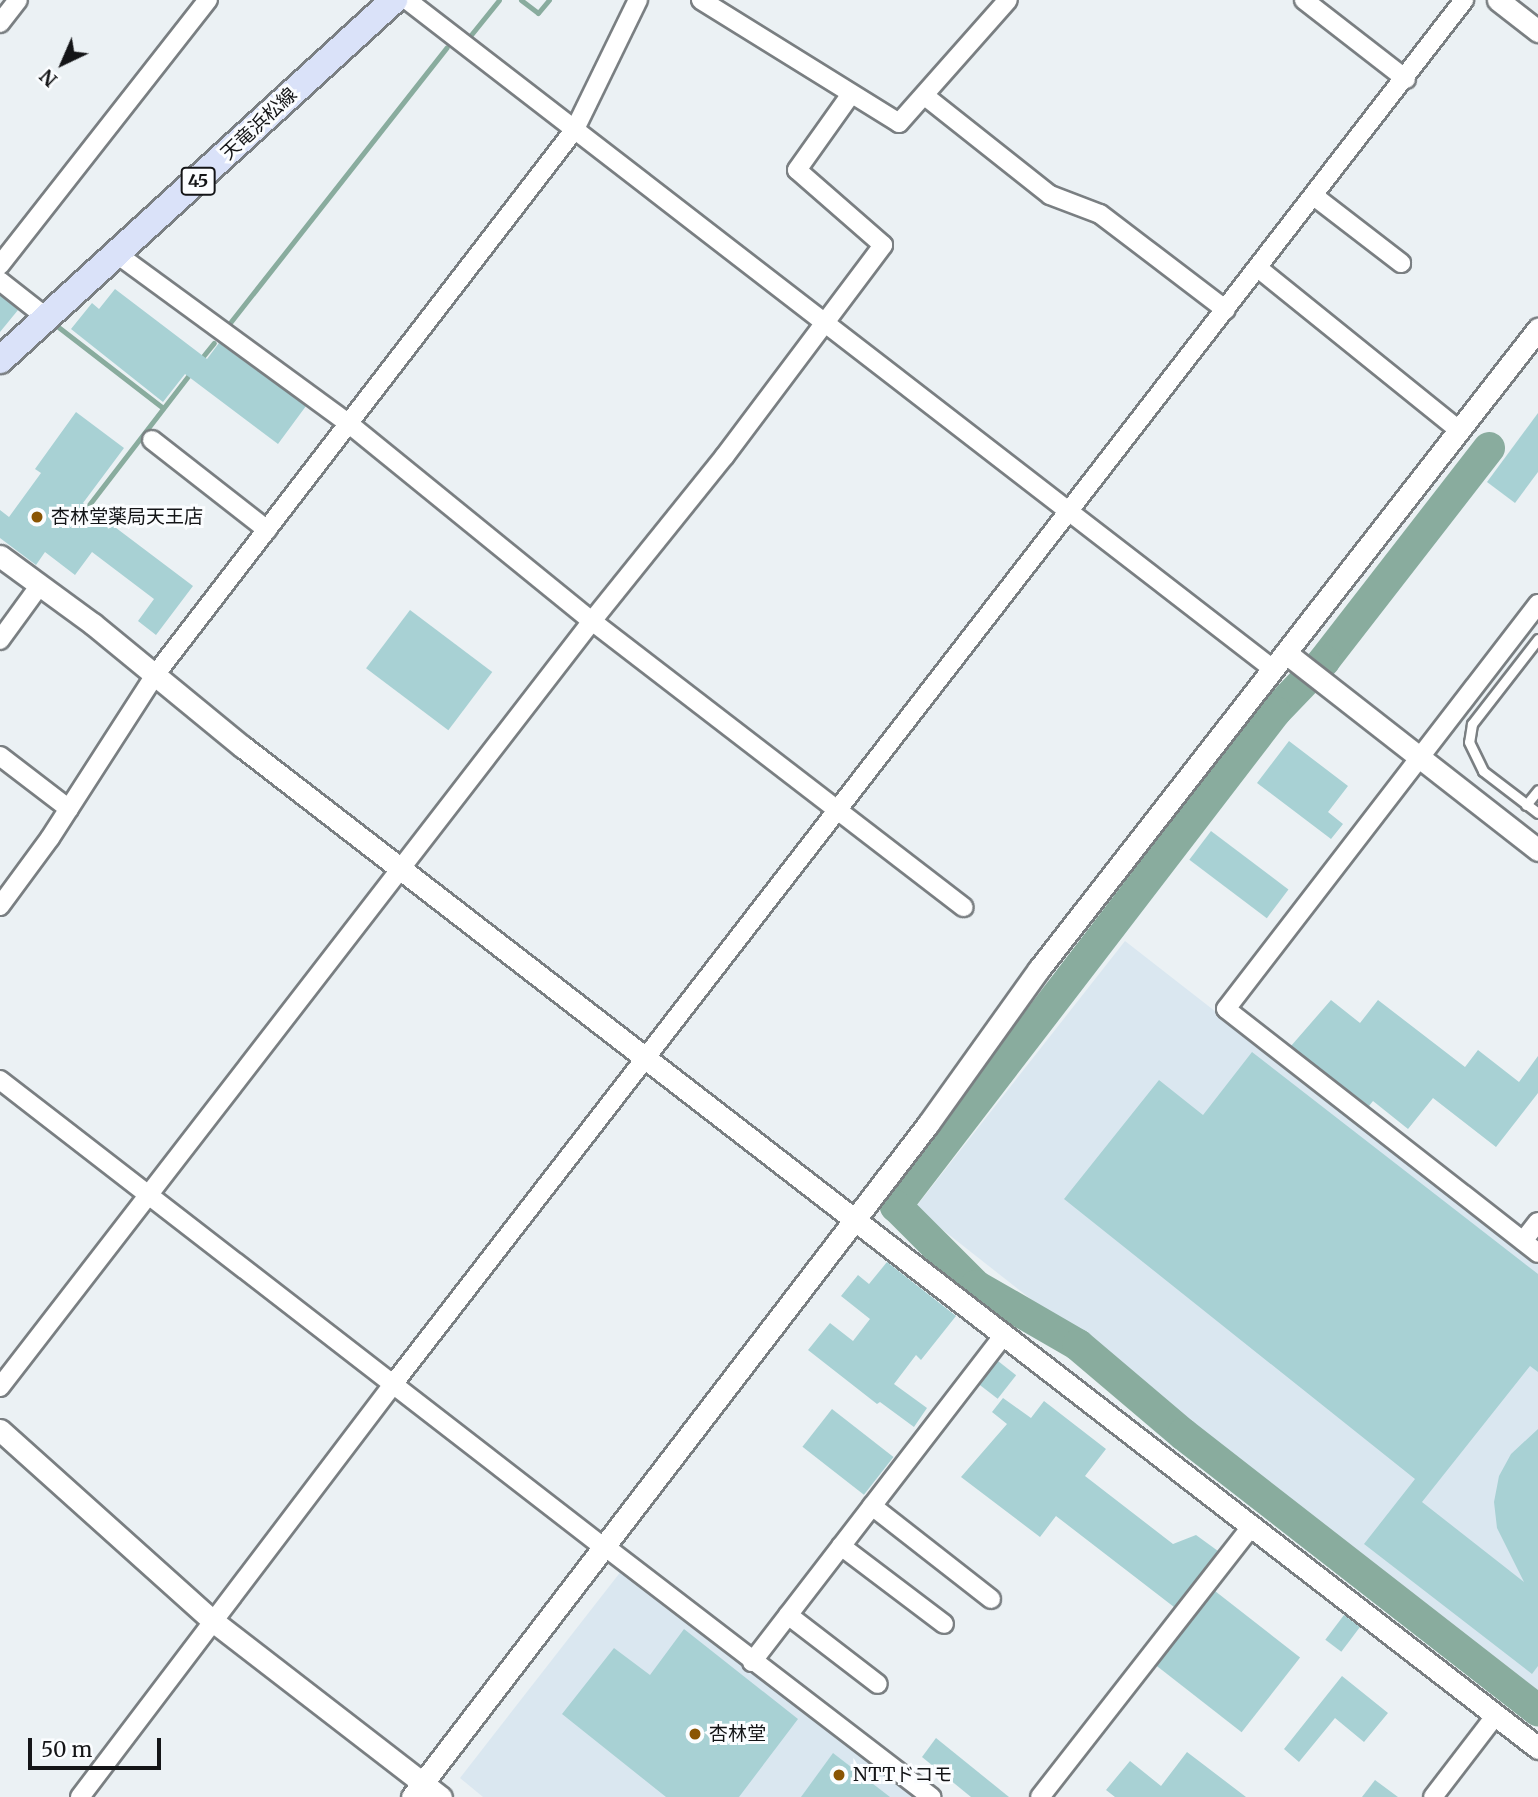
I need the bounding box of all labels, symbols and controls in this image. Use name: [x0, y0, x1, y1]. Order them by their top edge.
north arrow: [28, 28, 98, 98]
text: N: [35, 64, 62, 92]
street label: 天竜浜松線: [216, 83, 302, 165]
road number: 45: [180, 166, 216, 196]
place label: 杏林堂薬局天王店: [51, 506, 203, 528]
marker: 杏林堂薬局天王店: [29, 509, 45, 525]
place label: 杏林堂: [709, 1723, 766, 1745]
scale bar: [32, 1724, 164, 1768]
marker: 杏林堂: [687, 1726, 703, 1742]
text: 50 m: [41, 1736, 92, 1763]
place label: NTTドコモ: [853, 1764, 952, 1786]
marker: NTTドコモ: [831, 1767, 847, 1783]

